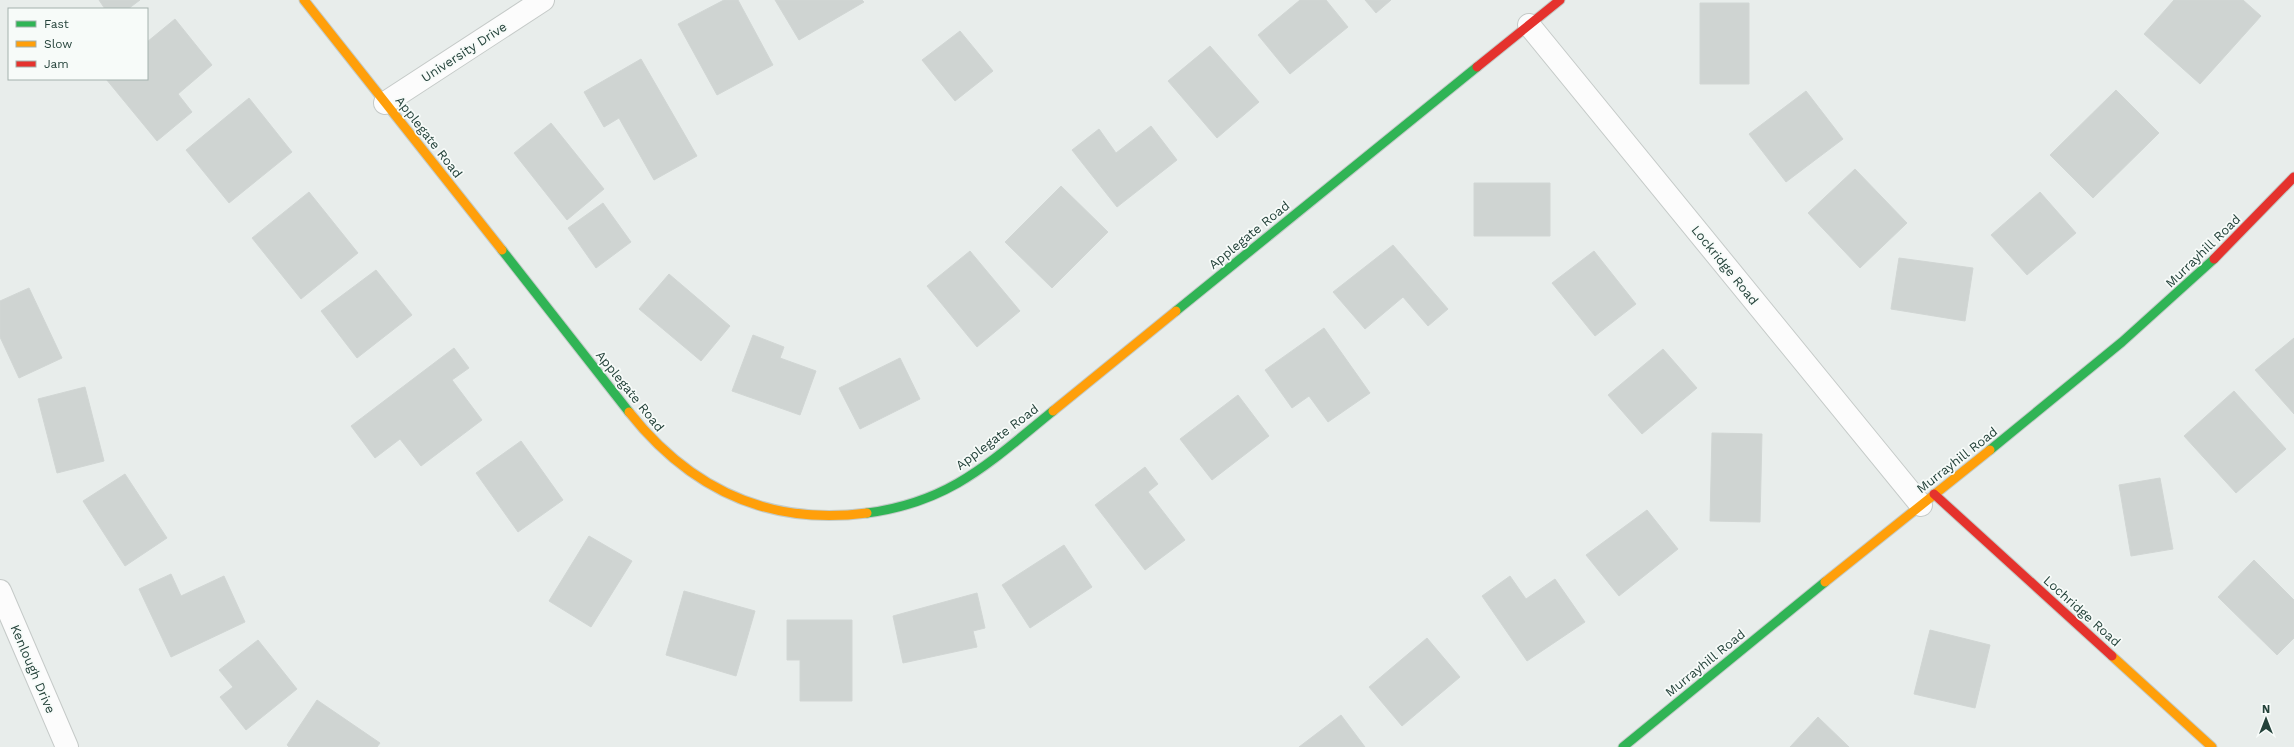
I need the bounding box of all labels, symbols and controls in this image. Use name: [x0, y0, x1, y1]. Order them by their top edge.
legend: [8, 8, 148, 80]
text: Fast: [44, 17, 69, 31]
street label: University Drive: [418, 19, 510, 85]
text: Slow: [44, 37, 72, 51]
text: Jam: [44, 57, 69, 71]
street label: Applegate Road: [392, 93, 466, 181]
street label: Applegate Road: [1206, 198, 1292, 272]
street label: Murrayhill Road: [2162, 211, 2244, 291]
street label: Lockridge Road: [1688, 222, 1762, 308]
street label: Applegate Road: [593, 348, 667, 434]
street label: Applegate Road: [953, 401, 1041, 473]
street label: Murrayhill Road: [1914, 424, 2000, 496]
street label: Lochridge Road: [2040, 573, 2124, 649]
street label: Kenlough Drive: [8, 622, 58, 716]
street label: Murrayhill Road: [1662, 626, 1748, 700]
north arrow: [2246, 699, 2286, 739]
text: N: [2262, 703, 2270, 716]

